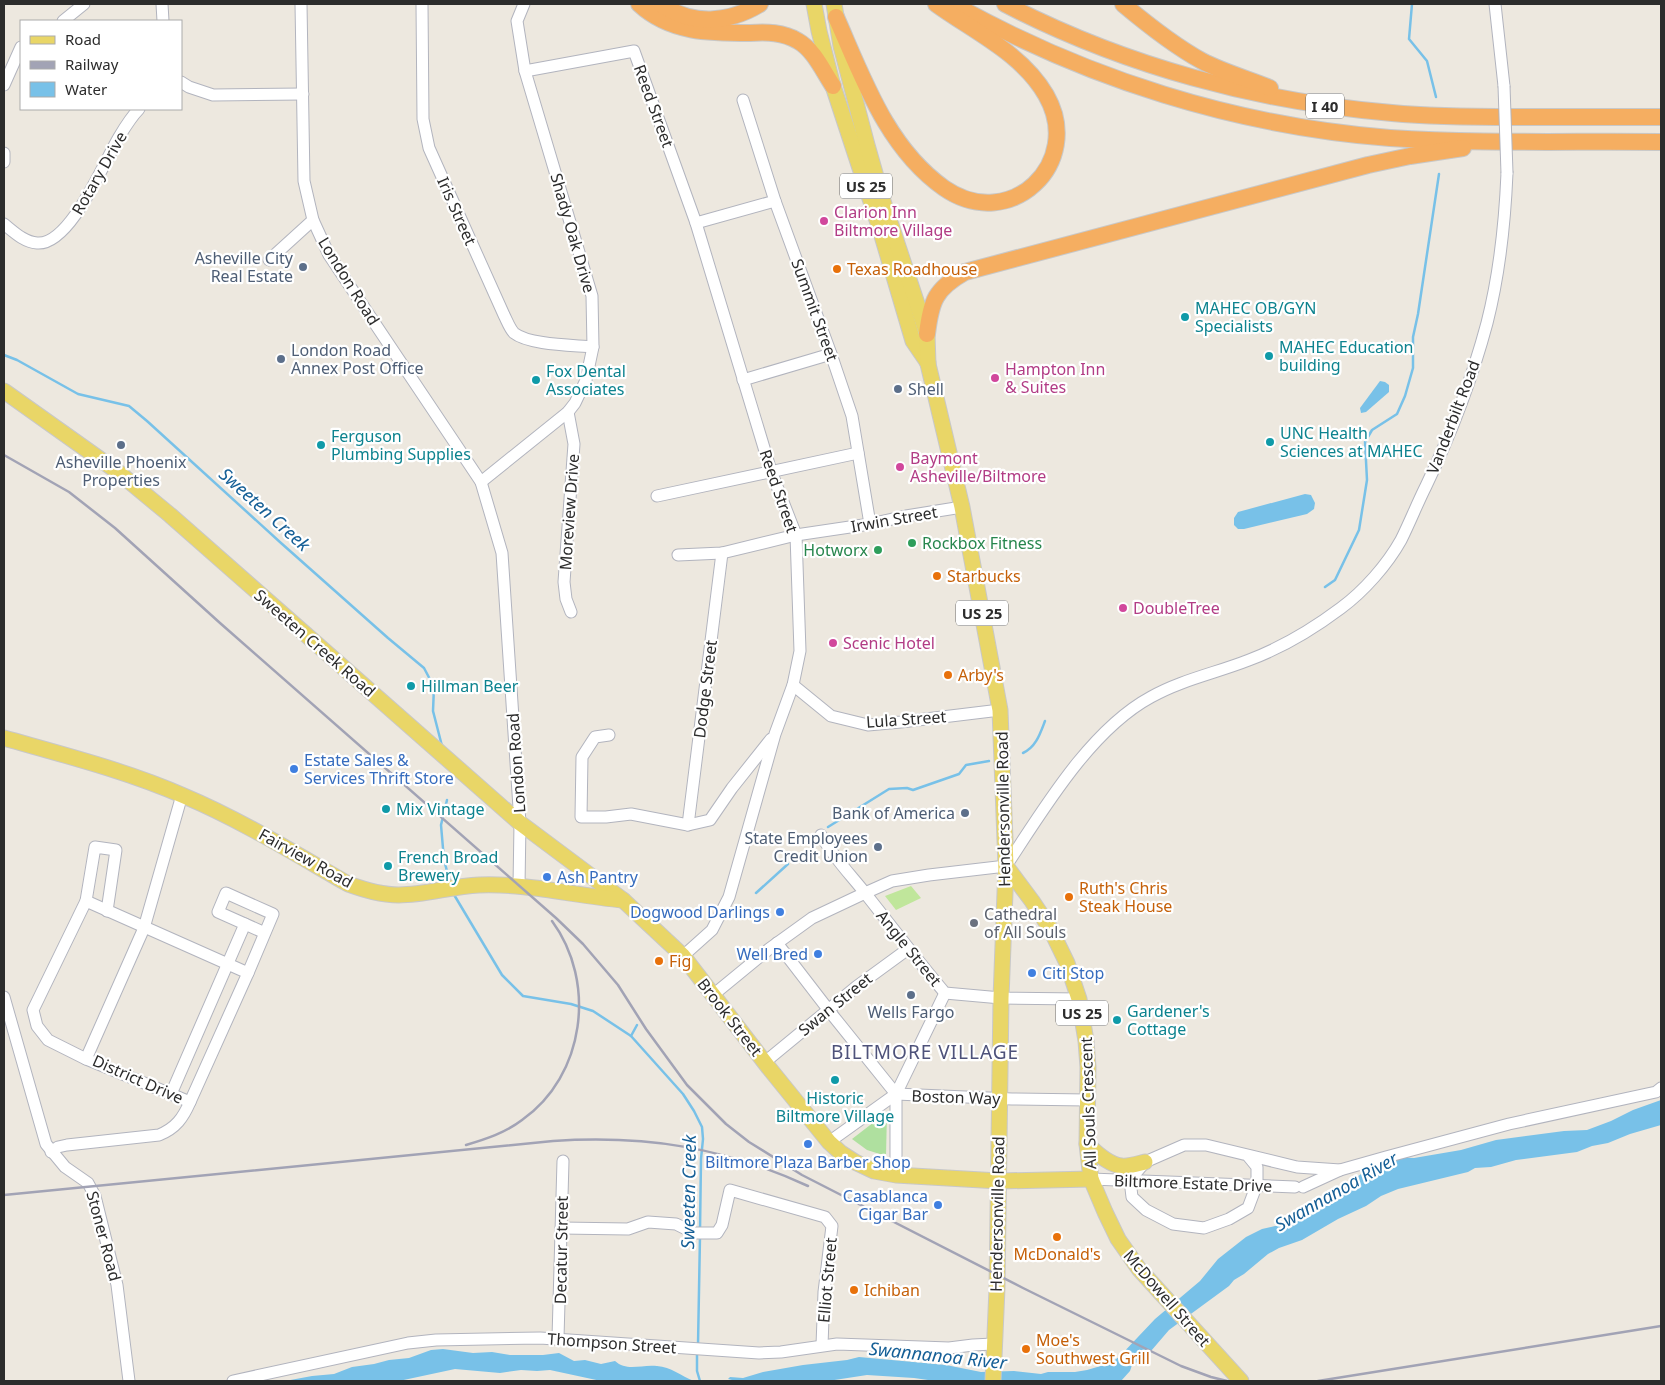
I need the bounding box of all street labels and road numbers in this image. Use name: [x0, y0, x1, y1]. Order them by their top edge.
street label: Reed Street: [629, 62, 679, 151]
road number: I 40: [1306, 94, 1344, 118]
street label: Rotary Drive: [66, 127, 132, 219]
street label: Shady Oak Drive: [545, 171, 601, 295]
street label: Iris Street: [432, 173, 482, 249]
road number: US 25: [840, 174, 892, 198]
street label: London Road: [313, 233, 385, 329]
street label: Summit Street: [786, 256, 844, 364]
street label: Vanderbilt Road: [1421, 357, 1485, 477]
street label: Reed Street: [754, 446, 804, 536]
street label: Moreview Drive: [554, 453, 584, 571]
street label: Irwin Street: [849, 501, 939, 537]
street label: Sweeten Creek Road: [250, 584, 380, 702]
road number: US 25: [956, 600, 1008, 626]
street label: Dodge Street: [688, 638, 722, 739]
street label: Lula Street: [865, 705, 947, 733]
street label: London Road: [502, 712, 530, 814]
street label: Hendersonville Road: [991, 731, 1015, 887]
street label: Fairview Road: [255, 823, 357, 893]
street label: Angle Street: [872, 905, 947, 991]
street label: Swan Street: [793, 967, 877, 1041]
street label: Brook Street: [693, 973, 768, 1061]
road number: US 25: [1056, 1000, 1108, 1026]
street label: All Souls Crescent: [1075, 1036, 1101, 1170]
street label: District Drive: [89, 1049, 187, 1109]
street label: Boston Way: [911, 1084, 1002, 1110]
street label: Hendersonville Road: [985, 1136, 1009, 1292]
street label: Biltmore Estate Drive: [1113, 1169, 1273, 1197]
street label: Stoner Road: [81, 1189, 127, 1283]
street label: Decatur Street: [549, 1195, 573, 1304]
street label: Elliot Street: [812, 1236, 842, 1324]
street label: McDowell Street: [1119, 1245, 1215, 1351]
street label: Thompson Street: [547, 1328, 677, 1358]

